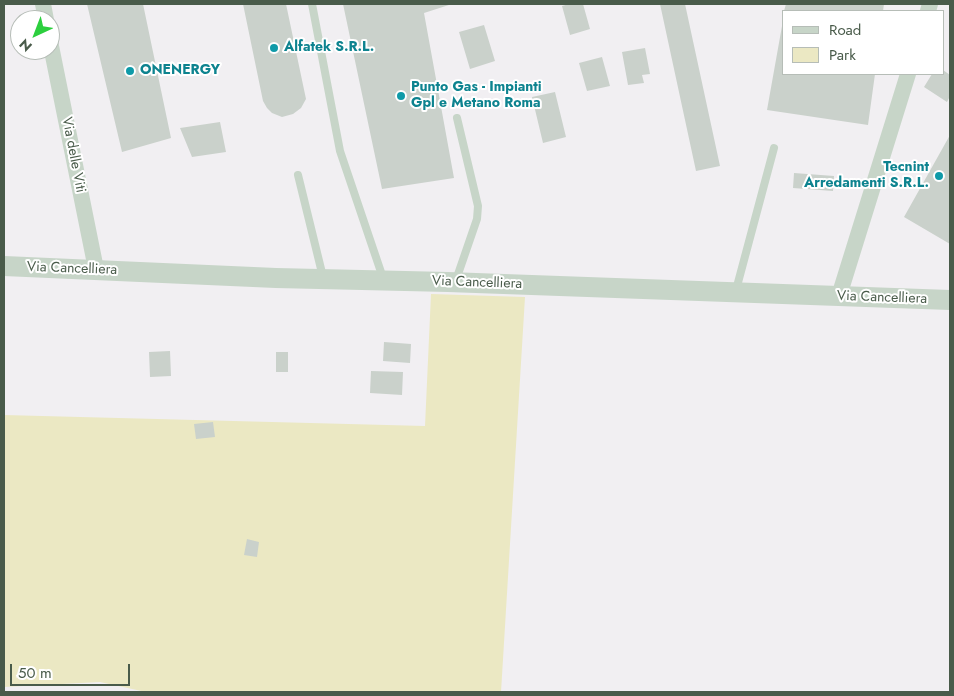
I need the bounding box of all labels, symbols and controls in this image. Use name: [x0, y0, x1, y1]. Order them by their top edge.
north arrow: [10, 10, 60, 60]
legend: [782, 10, 944, 75]
text: Road: [829, 19, 861, 41]
text: N: [15, 34, 36, 56]
place label: Alfatek S.R.L.: [284, 40, 374, 56]
marker: Alfatek S.R.L.: [268, 42, 280, 54]
text: Park: [829, 44, 856, 66]
place label: ONENERGY: [140, 63, 220, 79]
marker: ONENERGY: [124, 65, 136, 77]
place label: Punto Gas - Impianti Gpl e Metano Roma: [411, 80, 542, 112]
marker: Punto Gas - Impianti Gpl e Metano Roma: [395, 90, 407, 102]
street label: Via delle Viti: [57, 116, 89, 194]
place label: Tecnint Arredamenti S.R.L.: [804, 160, 929, 192]
marker: Tecnint Arredamenti S.R.L.: [933, 170, 945, 182]
street label: Via Cancelliera: [27, 259, 117, 279]
street label: Via Cancelliera: [432, 273, 522, 293]
street label: Via Cancelliera: [837, 288, 927, 308]
scale bar: [12, 654, 132, 686]
text: 50 m: [18, 662, 52, 684]

